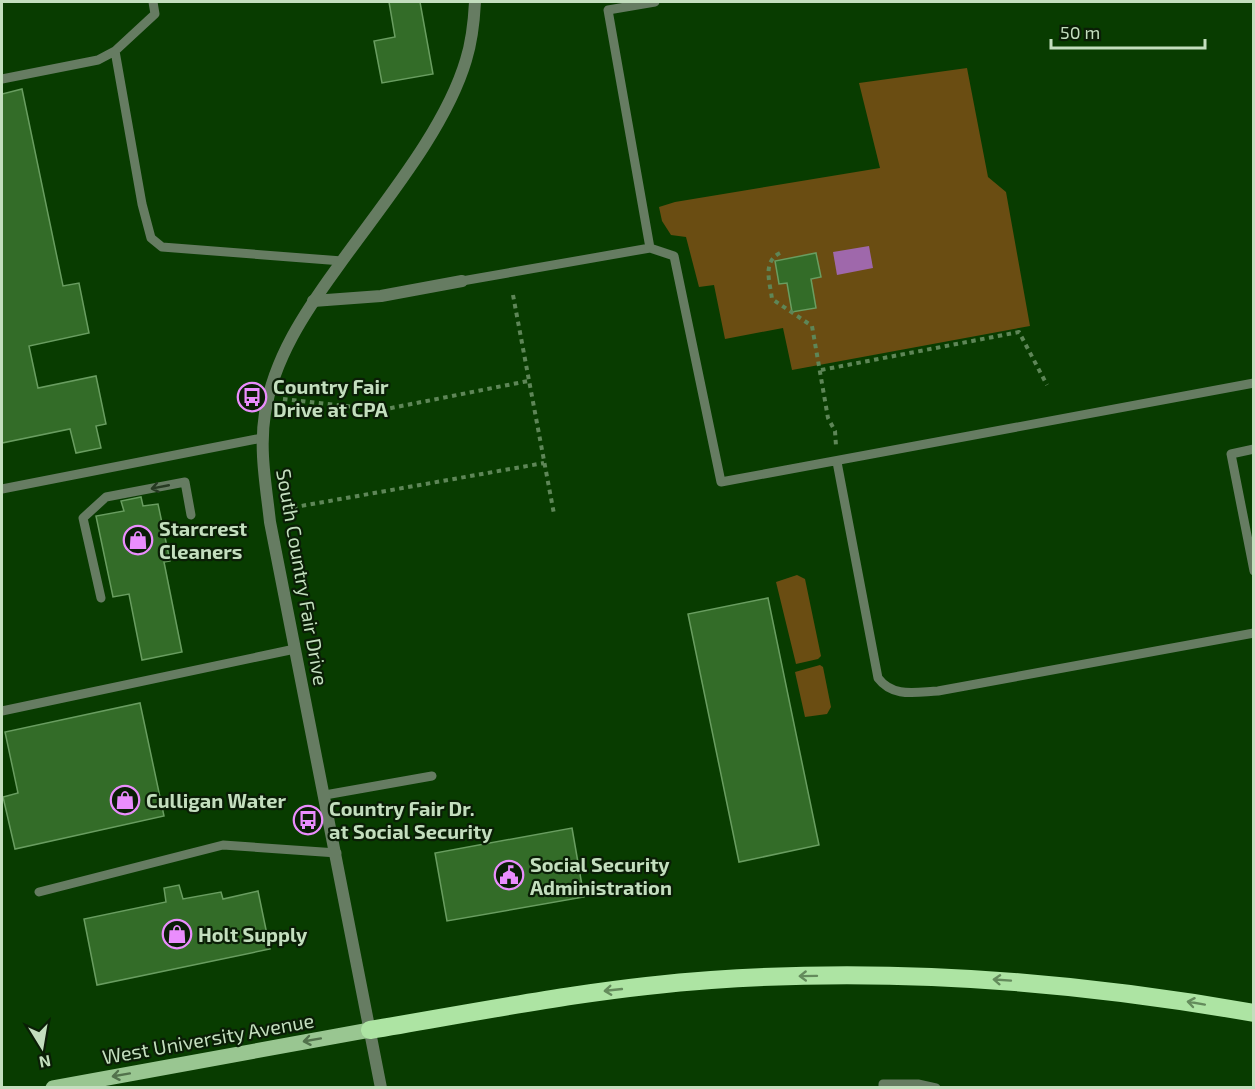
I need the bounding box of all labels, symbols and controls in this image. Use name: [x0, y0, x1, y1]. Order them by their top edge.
scale bar: [1051, 12, 1206, 50]
text: 50 m: [1060, 21, 1100, 43]
place label: Country Fair Drive at CPA: [273, 374, 389, 421]
bus stop icon: Country Fair Drive at CPA: [236, 381, 268, 413]
street label: South Country Fair Drive: [272, 467, 334, 687]
one-way arrow: [151, 482, 170, 493]
place label: Starcrest Cleaners: [159, 516, 247, 563]
shop icon: Starcrest Cleaners: [122, 524, 154, 556]
shop icon: Culligan Water: [109, 784, 141, 816]
place label: Culligan Water: [146, 788, 287, 812]
place label: Country Fair Dr. at Social Security: [329, 796, 493, 844]
bus stop icon: Country Fair Dr. at Social Security: [292, 804, 324, 836]
place label: Social Security Administration: [530, 852, 672, 899]
public building icon: Social Security Administration: [493, 859, 525, 891]
shop icon: Holt Supply: [161, 918, 193, 950]
place label: Holt Supply: [198, 922, 308, 947]
one-way arrow: [798, 970, 818, 981]
one-way arrow: [993, 975, 1013, 986]
one-way arrow: [604, 985, 624, 996]
one-way arrow: [1187, 997, 1206, 1008]
street label: West University Avenue: [100, 1008, 316, 1068]
north arrow: [12, 1017, 72, 1077]
one-way arrow: [303, 1035, 323, 1046]
text: N: [37, 1052, 52, 1073]
one-way arrow: [111, 1070, 131, 1081]

